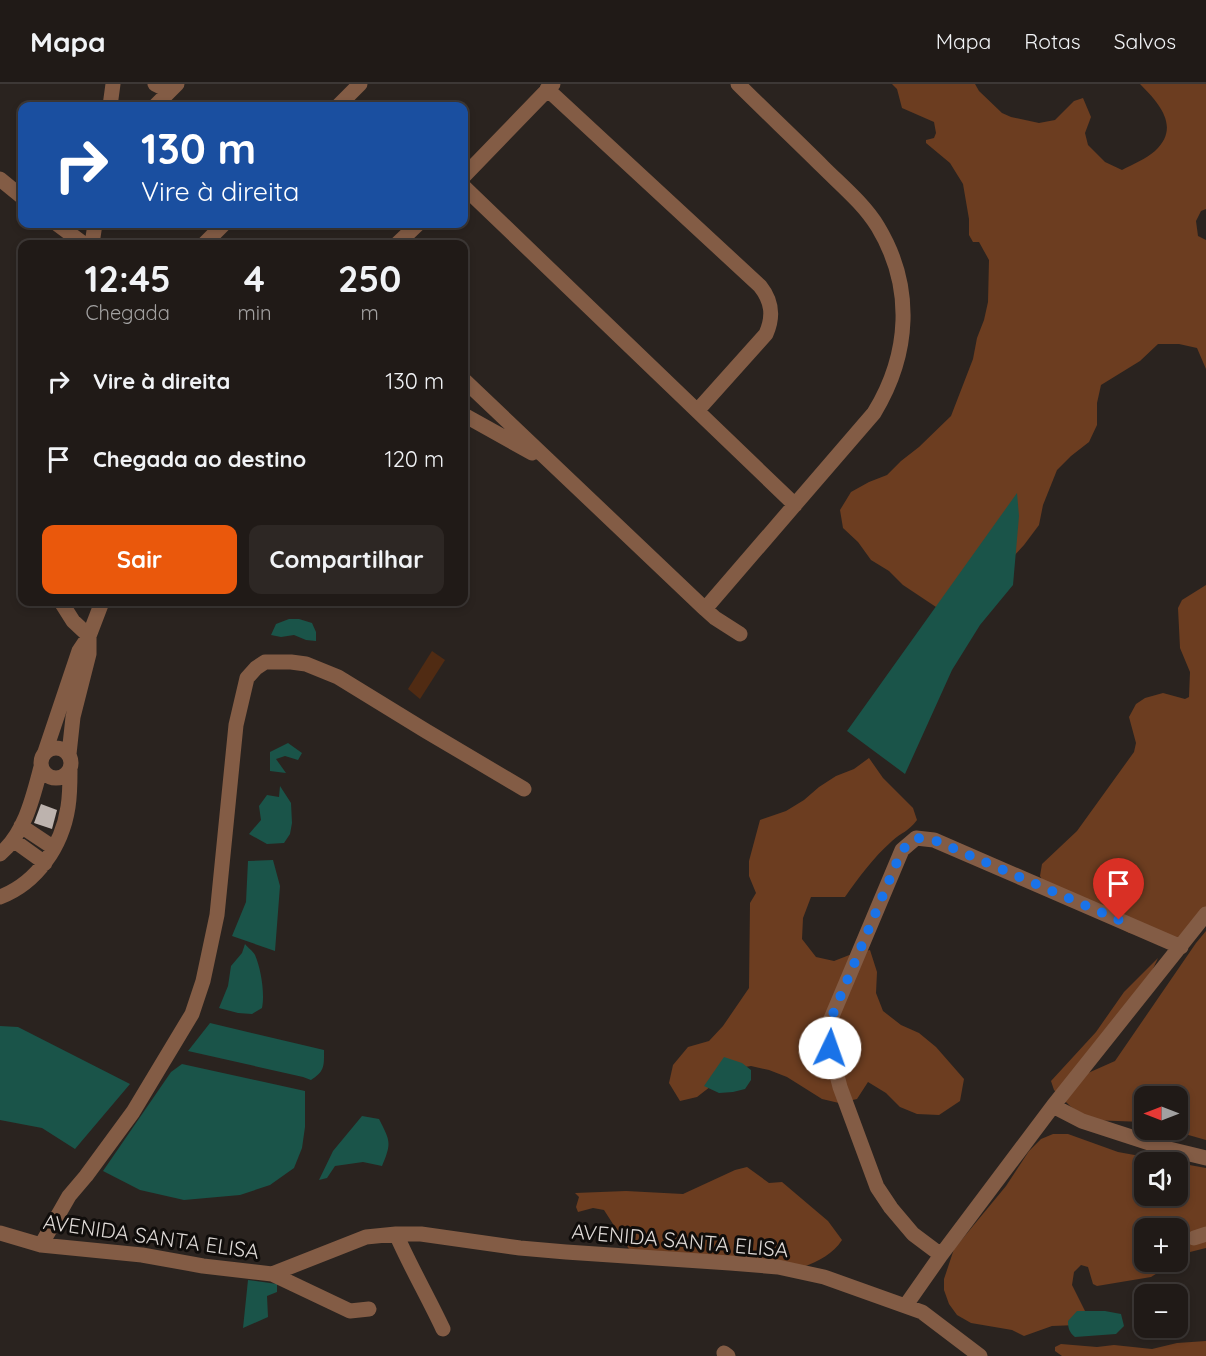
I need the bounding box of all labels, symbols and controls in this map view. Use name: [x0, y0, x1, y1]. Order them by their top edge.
text: Mapa: [30, 24, 106, 59]
text: Mapa: [936, 28, 991, 54]
text: Rotas: [1024, 28, 1081, 54]
text: Salvos: [1114, 28, 1176, 54]
text: 130 m: [141, 122, 256, 175]
icon: right: [42, 126, 120, 204]
text: Vire à direita: [141, 174, 299, 208]
text: 12:45: [85, 256, 171, 301]
text: 4: [244, 256, 265, 301]
text: 250: [338, 256, 401, 301]
text: Chegada: [86, 300, 170, 325]
text: min: [237, 300, 271, 325]
text: m: [361, 300, 379, 325]
icon: right: [42, 365, 75, 398]
text: Vire à direita: [93, 367, 230, 395]
text: 130 m: [385, 367, 444, 395]
icon: arrive: [42, 443, 75, 476]
text: Chegada ao destino: [93, 445, 306, 473]
text: 120 m: [385, 445, 444, 473]
button: Sair: [42, 525, 237, 594]
button: Compartilhar: [249, 525, 444, 594]
pin: [1093, 858, 1144, 920]
icon: arrive: [1102, 867, 1135, 900]
position arrow: [798, 1016, 862, 1080]
north arrow: [1134, 1086, 1188, 1140]
map controls: [1134, 1086, 1188, 1338]
button: sound: [1134, 1152, 1188, 1206]
street label: AVENIDA SANTA ELISA: [41, 1208, 261, 1264]
street label: AVENIDA SANTA ELISA: [570, 1218, 790, 1262]
button: +: [1134, 1218, 1188, 1272]
button: −: [1134, 1284, 1188, 1338]

